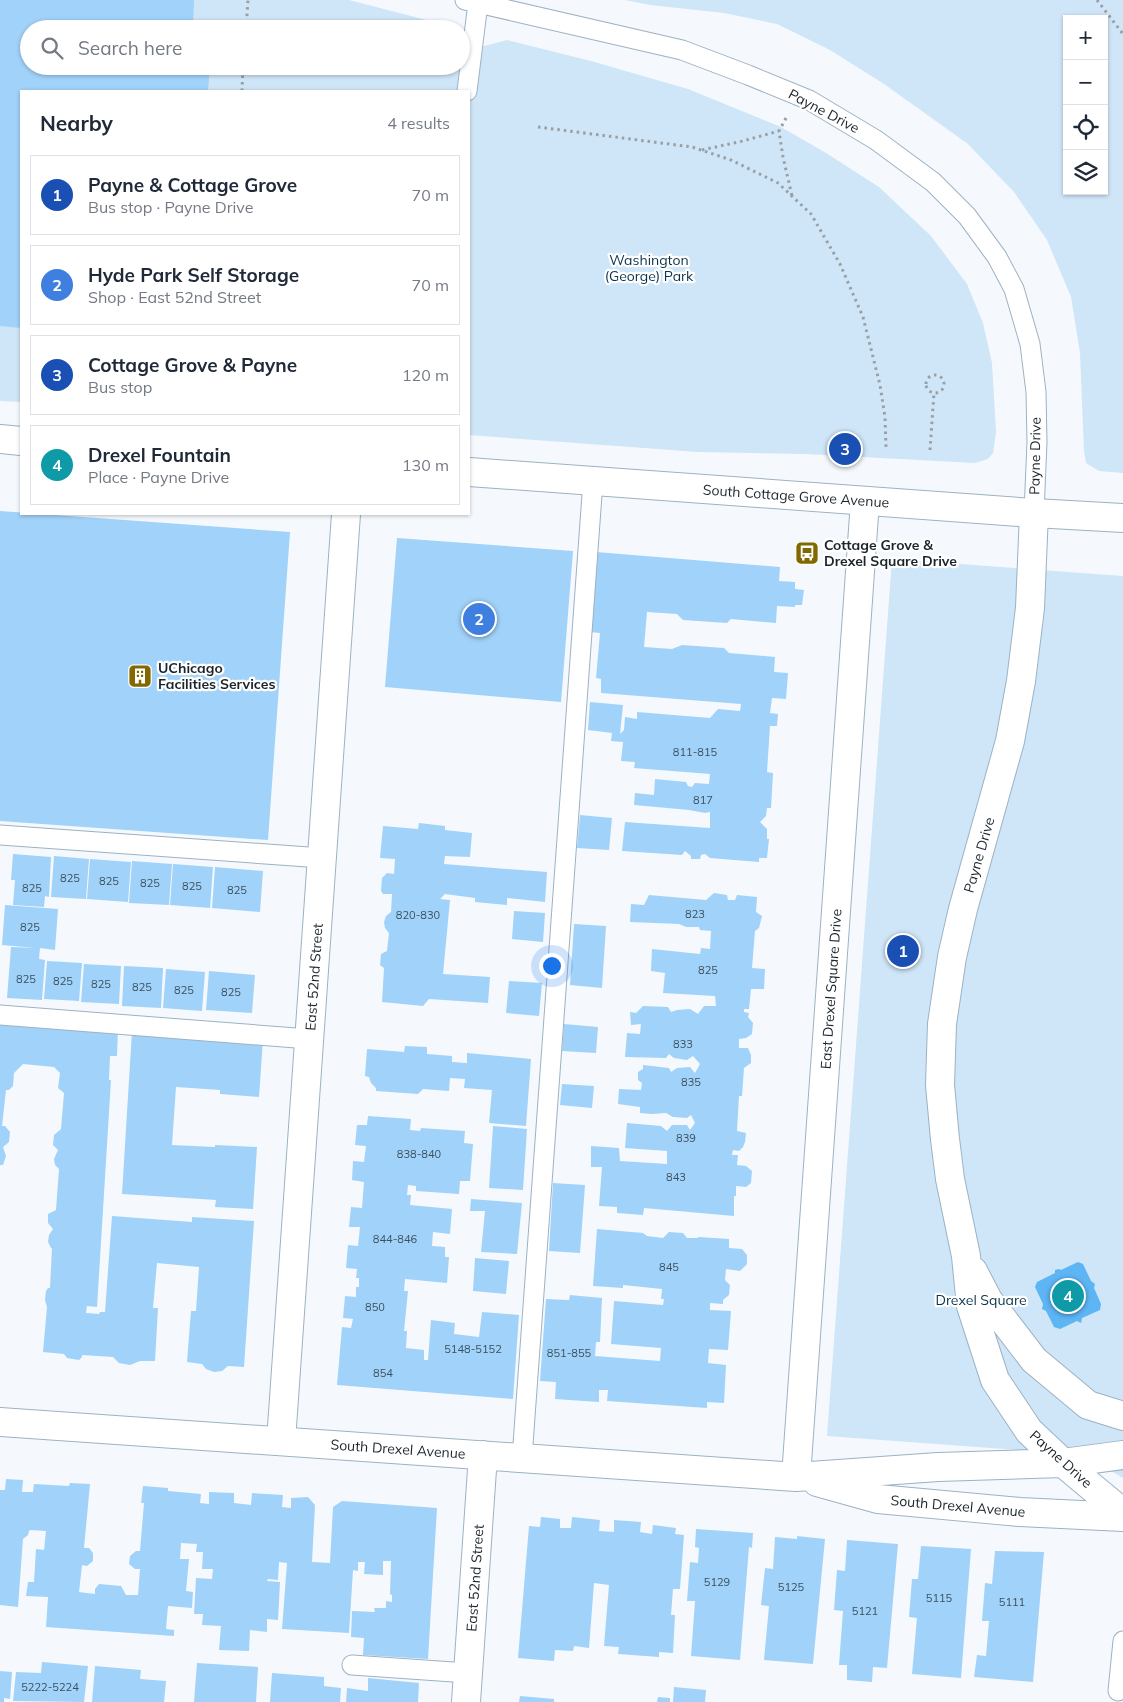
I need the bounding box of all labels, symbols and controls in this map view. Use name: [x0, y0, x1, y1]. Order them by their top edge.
map controls: [1063, 15, 1108, 195]
button: +: [1063, 15, 1108, 60]
search box: [20, 20, 470, 75]
icon: search: [38, 34, 66, 62]
text: Search here: [78, 36, 182, 60]
button: −: [1063, 60, 1108, 105]
street label: Payne Drive: [785, 85, 863, 137]
button: locate: [1063, 105, 1108, 150]
text: Nearby: [40, 110, 113, 136]
text: 4 results: [387, 113, 450, 133]
button: layers: [1063, 150, 1108, 195]
text: Payne & Cottage Grove: [88, 173, 297, 197]
text: 1: [52, 185, 62, 205]
text: 70 m: [412, 185, 449, 205]
text: Bus stop · Payne Drive: [88, 197, 253, 217]
park label: Washington (George) Park: [605, 251, 694, 285]
text: Hyde Park Self Storage: [88, 263, 299, 287]
text: 2: [52, 275, 62, 295]
text: 70 m: [412, 275, 449, 295]
text: Shop · East 52nd Street: [88, 287, 261, 307]
text: Cottage Grove & Payne: [88, 353, 297, 377]
text: 3: [52, 365, 62, 385]
text: 120 m: [402, 365, 449, 385]
text: Bus stop: [88, 377, 152, 397]
street label: Payne Drive: [1025, 417, 1045, 495]
pin: 3: [829, 430, 861, 468]
text: Drexel Fountain: [88, 443, 231, 467]
text: 4: [52, 455, 62, 475]
text: 130 m: [402, 455, 449, 475]
text: Place · Payne Drive: [88, 467, 229, 487]
street label: South Cottage Grove Avenue: [702, 481, 890, 511]
place label: Cottage Grove & Drexel Square Drive: [824, 536, 957, 570]
bus stop icon: Cottage Grove & Drexel Square Drive: [794, 540, 820, 566]
pin: 2: [463, 600, 495, 638]
place label: UChicago Facilities Services: [158, 659, 275, 693]
building icon: UChicago Facilities Services: [127, 663, 153, 689]
house number: 811-815: [673, 745, 718, 759]
house number: 817: [693, 793, 713, 807]
street label: Payne Drive: [960, 815, 998, 895]
house number: 825: [60, 871, 80, 885]
house number: 825: [99, 874, 119, 888]
house number: 825: [140, 876, 160, 890]
house number: 825: [182, 879, 202, 893]
house number: 825: [22, 881, 42, 895]
house number: 825: [227, 883, 247, 897]
house number: 823: [685, 907, 705, 921]
house number: 820-830: [396, 908, 441, 922]
street label: East Drexel Square Drive: [816, 908, 846, 1070]
house number: 825: [20, 920, 40, 934]
street label: East 52nd Street: [301, 923, 327, 1031]
pin: 1: [887, 932, 919, 970]
your location: [539, 953, 565, 979]
house number: 825: [698, 963, 718, 977]
house number: 825: [16, 972, 36, 986]
house number: 825: [53, 974, 73, 988]
house number: 825: [91, 977, 111, 991]
house number: 825: [132, 980, 152, 994]
house number: 825: [174, 983, 194, 997]
house number: 825: [221, 985, 241, 999]
house number: 833: [673, 1037, 693, 1051]
house number: 835: [681, 1075, 701, 1089]
house number: 839: [676, 1131, 696, 1145]
house number: 838-840: [397, 1147, 442, 1161]
house number: 843: [666, 1170, 686, 1184]
house number: 844-846: [373, 1232, 418, 1246]
house number: 845: [659, 1260, 679, 1274]
pin: 4: [1052, 1277, 1084, 1315]
park label: Drexel Square: [935, 1291, 1027, 1309]
house number: 850: [365, 1300, 385, 1314]
house number: 5148-5152: [444, 1342, 502, 1356]
house number: 851-855: [547, 1346, 592, 1360]
house number: 854: [373, 1366, 393, 1380]
street label: Payne Drive: [1026, 1426, 1096, 1492]
street label: South Drexel Avenue: [330, 1435, 466, 1463]
street label: South Drexel Avenue: [890, 1491, 1026, 1521]
street label: East 52nd Street: [462, 1524, 488, 1632]
house number: 5129: [704, 1575, 730, 1589]
house number: 5125: [778, 1580, 805, 1594]
house number: 5115: [926, 1591, 953, 1605]
house number: 5111: [999, 1595, 1025, 1609]
house number: 5121: [852, 1604, 878, 1618]
house number: 5222-5224: [21, 1680, 79, 1694]

